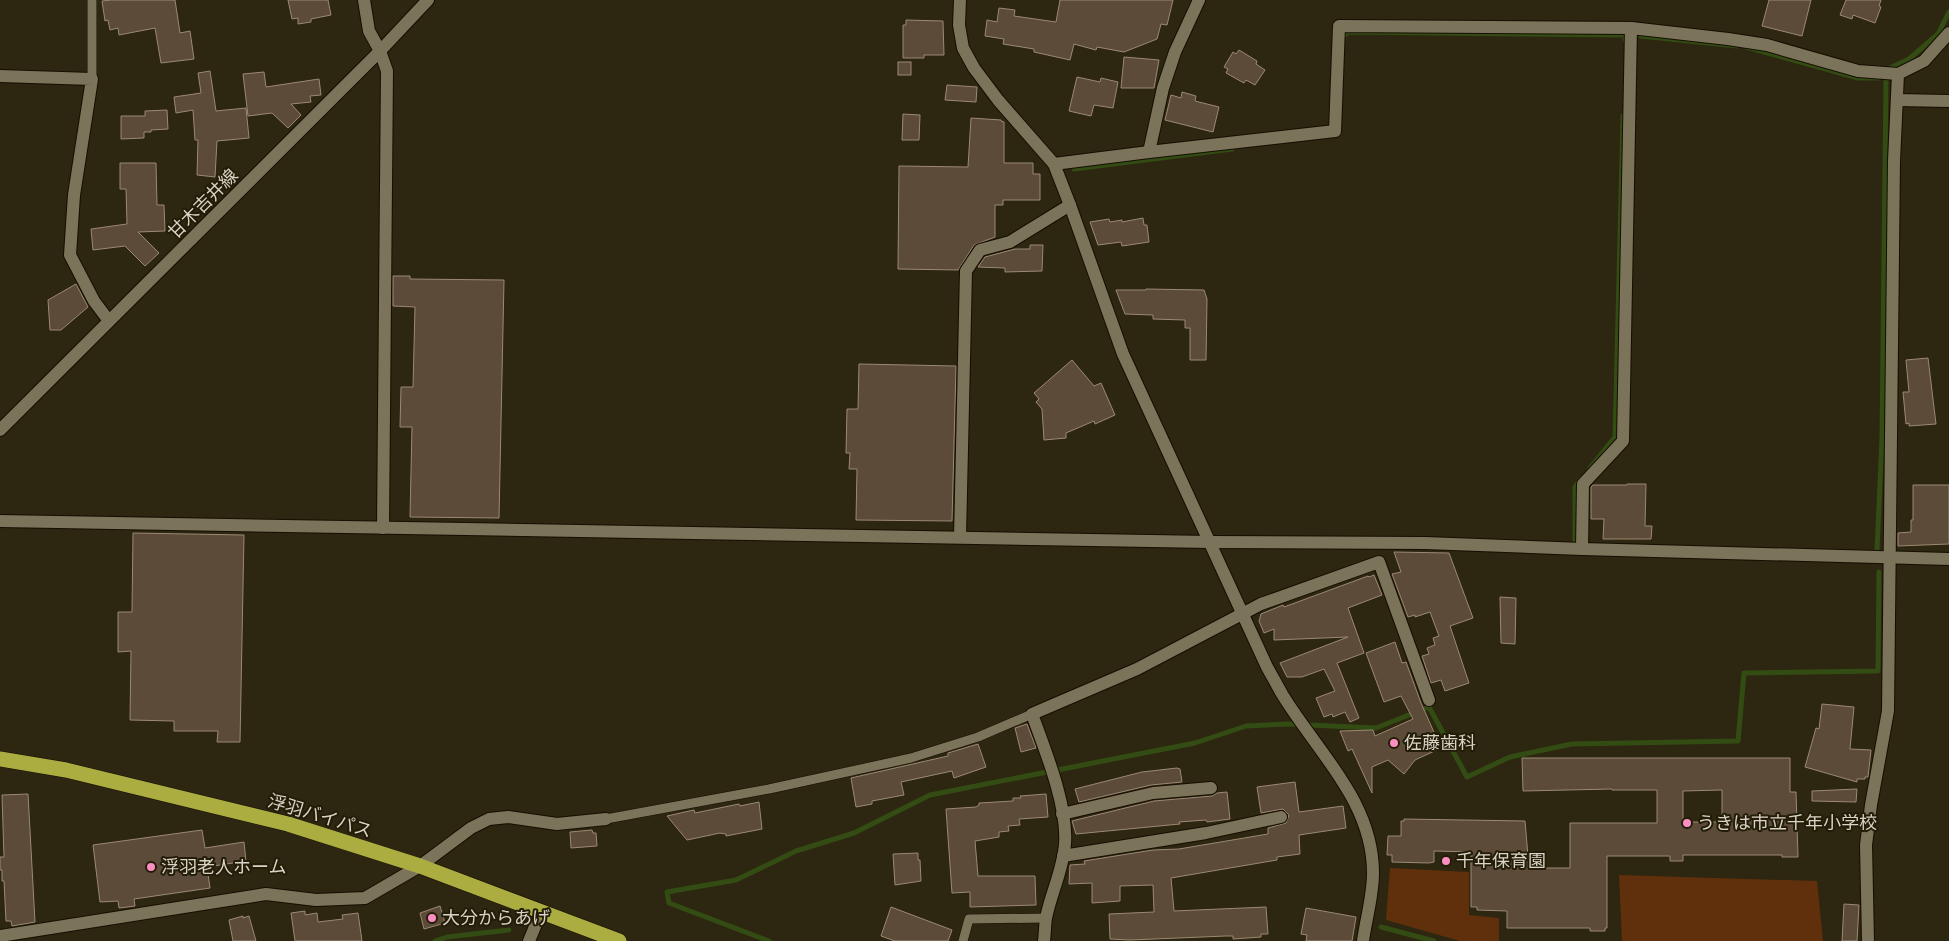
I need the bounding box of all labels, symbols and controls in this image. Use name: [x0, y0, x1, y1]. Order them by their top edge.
street label: 甘木吉井線: [163, 164, 243, 244]
place label: 佐藤歯科: [1404, 731, 1476, 754]
marker: 佐藤歯科: [1388, 737, 1400, 749]
street label: 浮羽バイパス: [265, 789, 375, 842]
place label: うきは市立千年小学校: [1697, 811, 1877, 834]
marker: うきは市立千年小学校: [1681, 817, 1693, 829]
place label: 千年保育園: [1456, 849, 1546, 872]
place label: 浮羽老人ホーム: [161, 855, 286, 878]
marker: 千年保育園: [1440, 855, 1452, 867]
marker: 浮羽老人ホーム: [145, 861, 157, 873]
place label: 大分からあげ: [442, 906, 550, 929]
marker: 大分からあげ: [426, 912, 438, 924]

